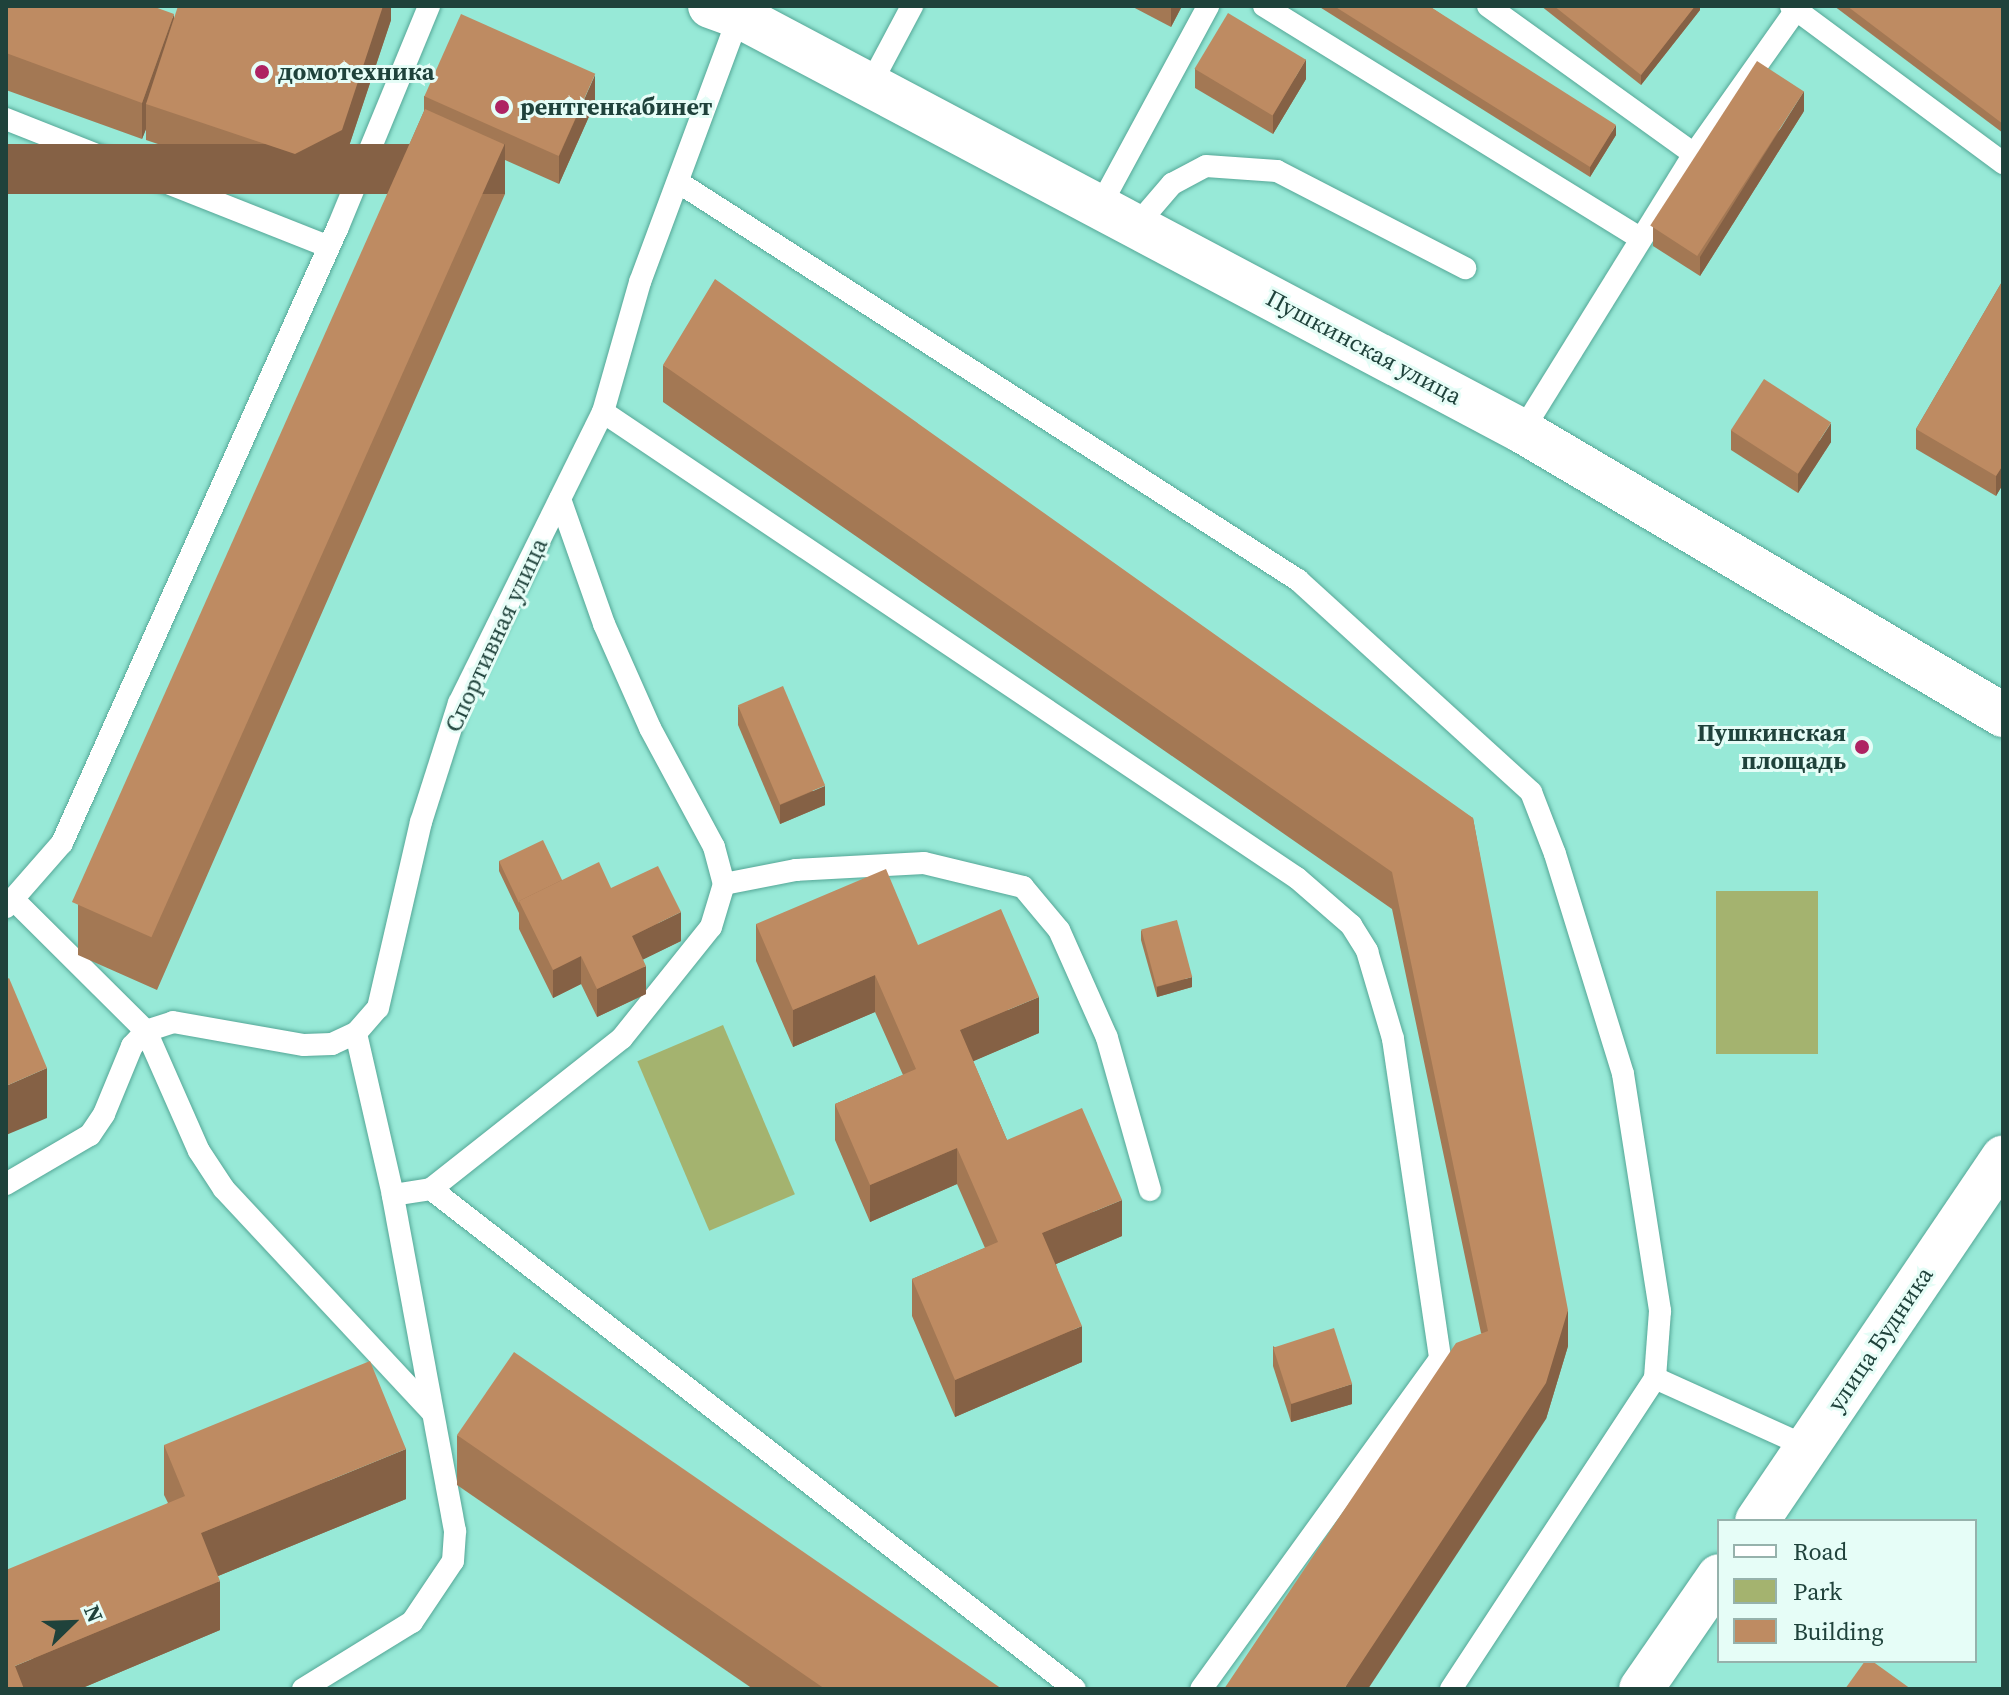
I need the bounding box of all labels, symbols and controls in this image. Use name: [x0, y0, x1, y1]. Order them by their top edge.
place label: домотехника: [278, 58, 434, 86]
marker: домотехника: [253, 63, 271, 81]
place label: рентгенкабинет: [520, 93, 712, 121]
marker: рентгенкабинет: [491, 96, 513, 118]
street label: Пушкинская улица: [1261, 283, 1467, 411]
street label: Спортивная улица: [438, 533, 554, 737]
place label: Пушкинская площадь: [1697, 719, 1846, 775]
marker: Пушкинская площадь: [1853, 738, 1871, 756]
street label: улица Будника: [1821, 1261, 1939, 1417]
legend: [1717, 1519, 1977, 1663]
text: Road: [1793, 1535, 1847, 1568]
text: Park: [1793, 1575, 1842, 1608]
north arrow: [32, 1583, 112, 1663]
text: N: [77, 1600, 111, 1627]
text: Building: [1793, 1615, 1884, 1648]

